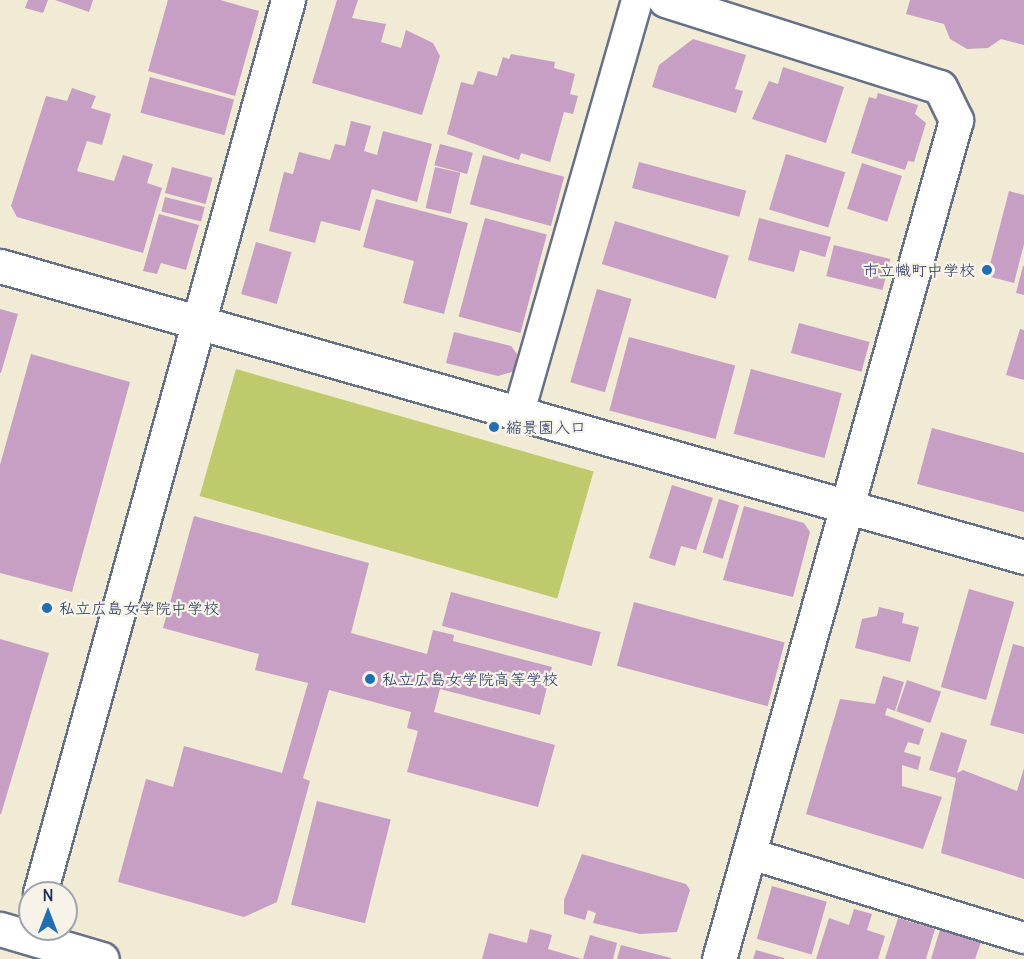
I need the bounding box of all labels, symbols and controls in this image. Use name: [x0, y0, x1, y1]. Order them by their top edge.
place label: 市立幟町中学校: [863, 260, 975, 280]
marker: 市立幟町中学校: [980, 263, 994, 277]
place label: 縮景園入口: [506, 417, 586, 437]
marker: 縮景園入口: [487, 420, 501, 434]
place label: 私立広島女学院中学校: [59, 598, 219, 618]
marker: 私立広島女学院中学校: [40, 601, 54, 615]
place label: 私立広島女学院高等学校: [382, 669, 558, 689]
marker: 私立広島女学院高等学校: [363, 672, 377, 686]
north arrow: [18, 881, 78, 941]
text: N: [42, 885, 54, 905]

